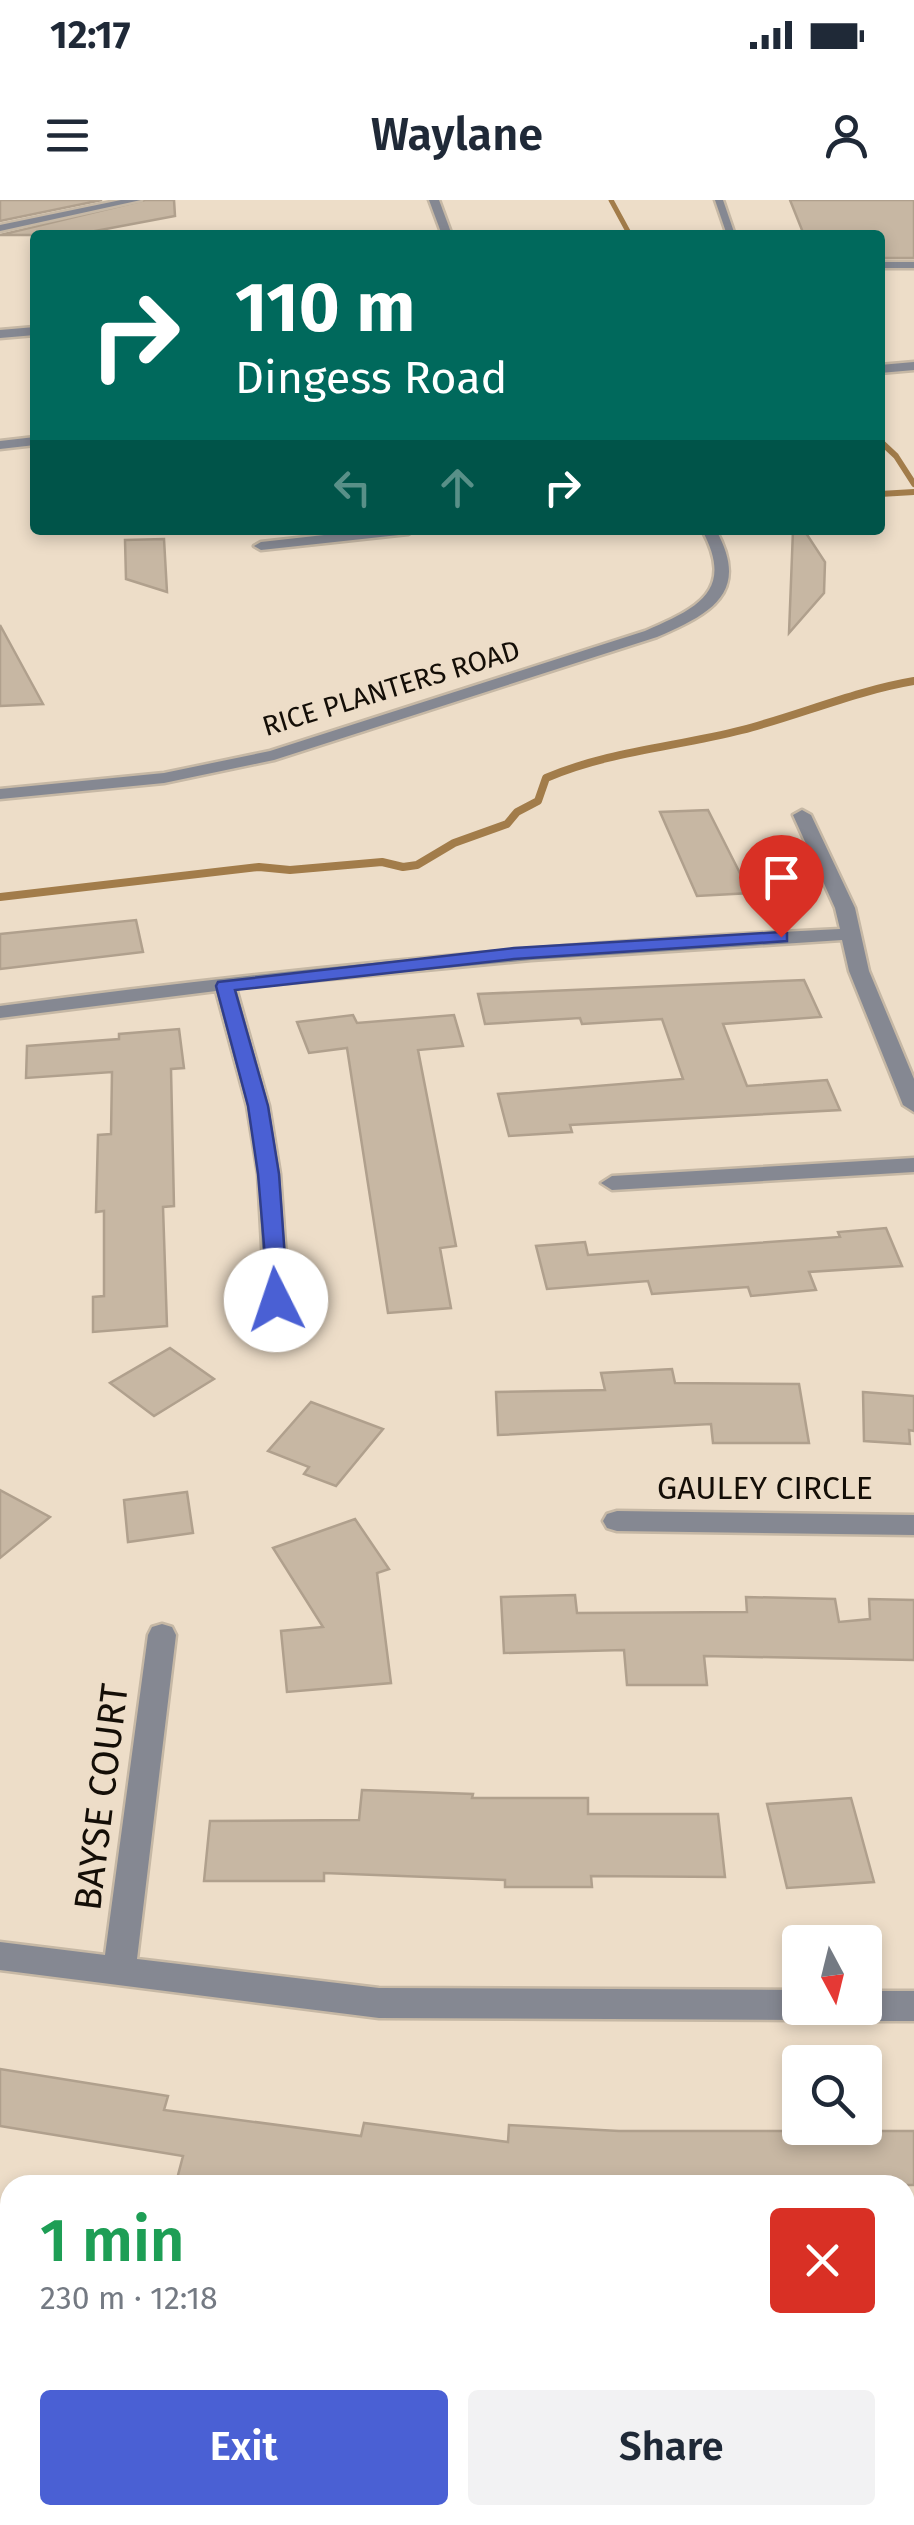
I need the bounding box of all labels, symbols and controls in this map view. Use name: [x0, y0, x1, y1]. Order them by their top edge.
text: 12:17: [50, 12, 131, 58]
icon: menu: [40, 108, 95, 163]
text: Waylane: [371, 108, 543, 162]
icon: person: [819, 108, 874, 163]
text: 110 m: [235, 266, 415, 350]
icon: right: [70, 270, 200, 400]
text: Dingess Road: [235, 351, 508, 405]
icon: left: [325, 460, 380, 515]
icon: ahead: [430, 460, 485, 515]
icon: right: [535, 460, 590, 515]
street label: RICE PLANTERS ROAD: [258, 633, 524, 743]
pin: [739, 835, 824, 938]
icon: arrive: [754, 850, 809, 905]
position arrow: [224, 1248, 328, 1352]
street label: GAULEY CIRCLE: [657, 1469, 873, 1507]
street label: BAYSE COURT: [64, 1681, 138, 1913]
north arrow: [782, 1925, 882, 2025]
map controls: [782, 1925, 882, 2145]
button: search: [782, 2045, 882, 2145]
text: 1 min: [40, 2205, 185, 2277]
button: close: [770, 2208, 875, 2313]
text: 230 m · 12:18: [40, 2279, 218, 2317]
button: Exit: [40, 2390, 448, 2505]
button: Share: [468, 2390, 875, 2505]

